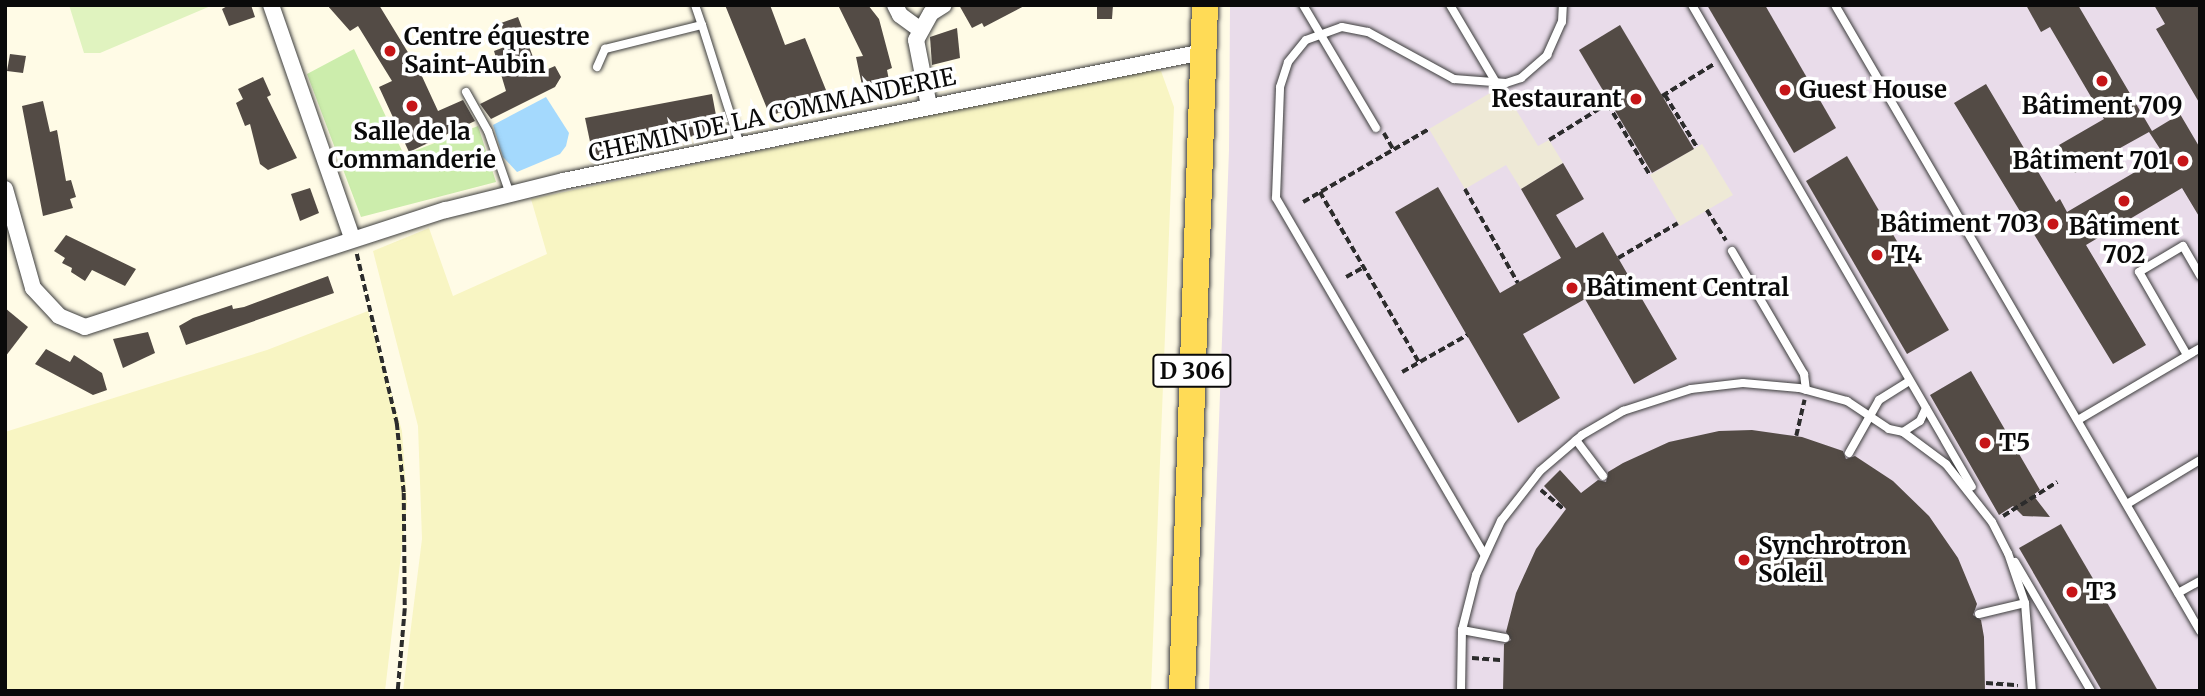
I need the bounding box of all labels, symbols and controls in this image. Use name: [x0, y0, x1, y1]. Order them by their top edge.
place label: Centre équestre Saint-Aubin: [404, 23, 590, 79]
marker: Centre équestre Saint-Aubin: [382, 43, 398, 59]
street label: CHEMIN DE LA COMMANDERIE: [586, 62, 958, 168]
marker: Bâtiment 709: [2094, 73, 2110, 89]
place label: Guest House: [1799, 76, 1947, 104]
marker: Guest House: [1777, 82, 1793, 98]
place label: Restaurant: [1491, 85, 1622, 113]
marker: Restaurant: [1628, 91, 1644, 107]
place label: Bâtiment 709: [2021, 92, 2183, 120]
marker: Salle de la Commanderie: [404, 98, 420, 114]
place label: Salle de la Commanderie: [328, 118, 496, 174]
place label: Bâtiment 701: [2012, 147, 2169, 175]
marker: Bâtiment 701: [2175, 153, 2191, 169]
marker: Bâtiment 702: [2116, 193, 2132, 209]
place label: Bâtiment 703: [1880, 210, 2039, 238]
place label: Bâtiment 702: [2068, 213, 2180, 269]
marker: Bâtiment 703: [2045, 216, 2061, 232]
place label: T4: [1891, 241, 1922, 269]
marker: T4: [1869, 247, 1885, 263]
place label: Bâtiment Central: [1586, 274, 1789, 302]
marker: Bâtiment Central: [1564, 280, 1580, 296]
road number: D 306: [1152, 352, 1232, 390]
place label: T5: [1999, 429, 2030, 457]
marker: T5: [1977, 435, 1993, 451]
place label: Synchrotron Soleil: [1758, 532, 1907, 588]
marker: Synchrotron Soleil: [1736, 552, 1752, 568]
place label: T3: [2086, 578, 2117, 606]
marker: T3: [2064, 584, 2080, 600]

